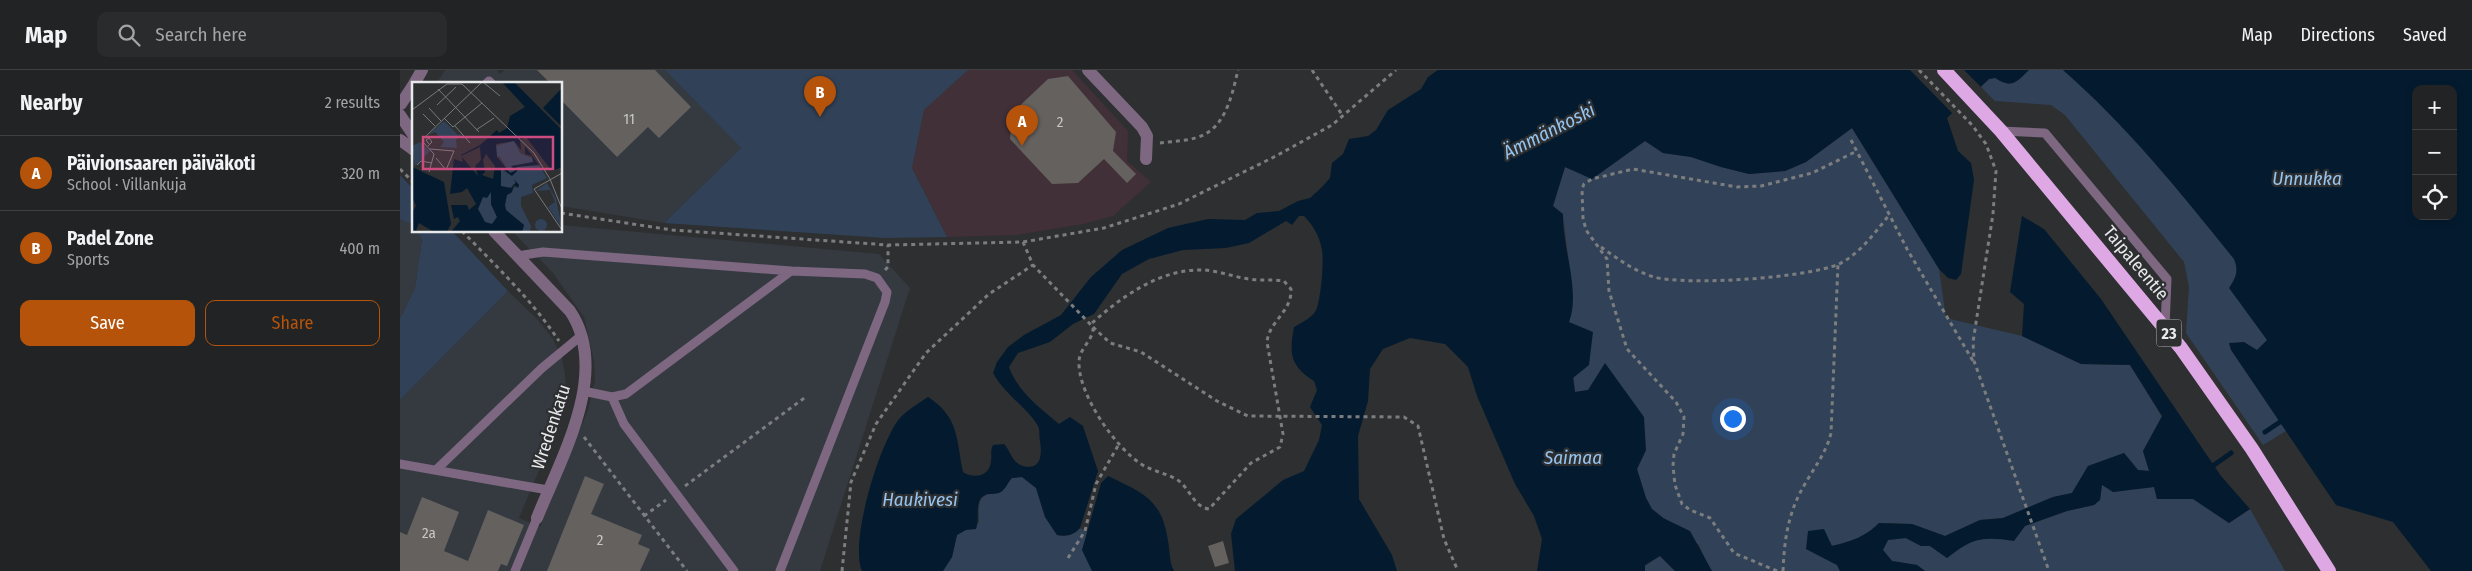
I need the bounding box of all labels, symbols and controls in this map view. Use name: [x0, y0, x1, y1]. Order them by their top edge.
search box: [97, 12, 447, 57]
text: Map: [25, 21, 67, 49]
icon: search: [115, 21, 143, 49]
text: Search here: [155, 23, 247, 46]
text: Map: [2241, 24, 2273, 46]
text: Directions: [2301, 24, 2375, 46]
text: Saved: [2403, 24, 2447, 46]
pin: B: [804, 76, 836, 117]
inset map: [412, 82, 562, 232]
map controls: [2412, 85, 2457, 220]
button: +: [2412, 85, 2457, 130]
text: Nearby: [20, 90, 82, 116]
text: 2 results: [325, 93, 380, 112]
water label: Ämmänkoski: [1498, 98, 1599, 164]
pin: A: [1006, 105, 1038, 146]
house number: 11: [623, 110, 635, 128]
house number: 2: [1057, 113, 1064, 131]
button: −: [2412, 130, 2457, 175]
text: Päivionsaaren päiväkoti: [67, 152, 255, 175]
text: A: [32, 164, 40, 183]
text: 320 m: [341, 164, 380, 183]
water label: Unnukka: [2272, 167, 2342, 190]
text: School · Villankuja: [67, 175, 187, 194]
button: locate: [2412, 175, 2457, 220]
street label: Taipaleentie: [2099, 221, 2173, 305]
text: Padel Zone: [67, 227, 154, 250]
text: B: [32, 239, 40, 258]
text: 400 m: [340, 239, 380, 258]
text: Sports: [67, 250, 110, 269]
button: Save: [20, 300, 195, 346]
button: Share: [205, 300, 380, 346]
road number: 23: [2156, 320, 2182, 346]
street label: Wredenkatu: [527, 382, 575, 472]
your location: [1720, 406, 1746, 432]
water label: Saimaa: [1543, 446, 1602, 469]
water label: Haukivesi: [882, 488, 958, 511]
house number: 2a: [422, 524, 436, 542]
house number: 2: [597, 531, 604, 549]

